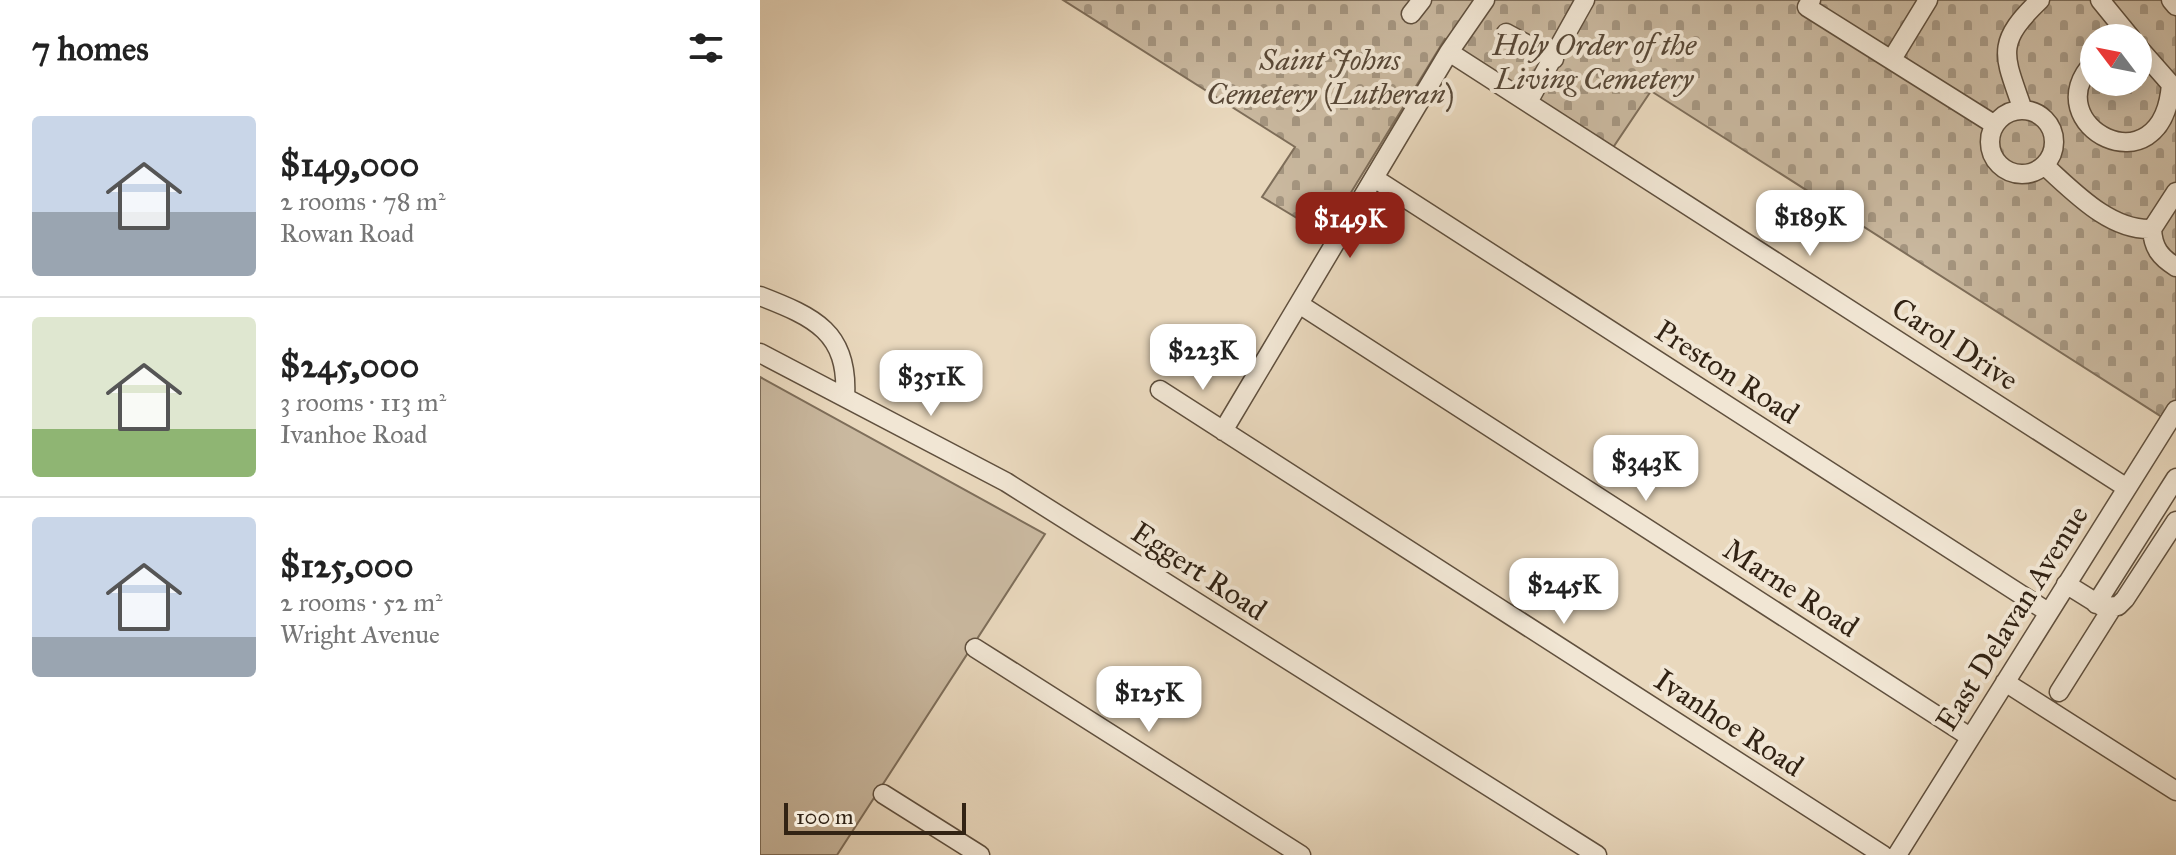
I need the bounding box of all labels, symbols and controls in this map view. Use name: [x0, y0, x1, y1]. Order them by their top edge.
north arrow: [2080, 24, 2152, 96]
map controls: [2080, 24, 2152, 96]
icon: filters: [684, 26, 728, 70]
park label: Holy Order of the Living Cemetery: [1491, 27, 1697, 97]
text: 7 homes: [32, 28, 149, 69]
park label: Saint Johns Cemetery (Lutheran): [1206, 42, 1454, 113]
text: $149,000: [280, 144, 419, 185]
icon: home: [96, 148, 192, 244]
text: 2 rooms · 78 m²: [280, 185, 445, 217]
pin: $189K: [1754, 190, 1866, 258]
pin: $149K: [1294, 192, 1406, 260]
text: $189K: [1774, 200, 1846, 232]
text: $149K: [1314, 202, 1386, 234]
text: Rowan Road: [280, 217, 414, 249]
street label: Carol Drive: [1885, 290, 2025, 398]
street label: Preston Road: [1648, 312, 1806, 432]
pin: $223K: [1147, 324, 1259, 392]
text: $223K: [1168, 334, 1238, 366]
text: $245,000: [280, 345, 419, 386]
icon: home: [96, 349, 192, 445]
pin: $351K: [875, 350, 987, 418]
text: $351K: [898, 360, 964, 392]
text: 3 rooms · 113 m²: [280, 386, 446, 418]
text: Ivanhoe Road: [280, 418, 427, 450]
pin: $343K: [1590, 435, 1702, 503]
text: $343K: [1611, 445, 1681, 477]
street label: East Delavan Avenue: [1928, 499, 2096, 737]
street label: Eggert Road: [1125, 514, 1273, 628]
street label: Marne Road: [1717, 531, 1865, 645]
text: $125,000: [280, 545, 413, 586]
icon: home: [96, 549, 192, 645]
pin: $245K: [1508, 558, 1620, 626]
text: $245K: [1527, 568, 1601, 600]
text: 2 rooms · 52 m²: [280, 586, 443, 618]
text: Wright Avenue: [280, 618, 440, 650]
street label: Ivanhoe Road: [1648, 662, 1810, 784]
pin: $125K: [1093, 666, 1205, 734]
text: $125K: [1114, 676, 1184, 708]
scale bar: [784, 799, 966, 835]
text: 100 m: [796, 803, 853, 830]

